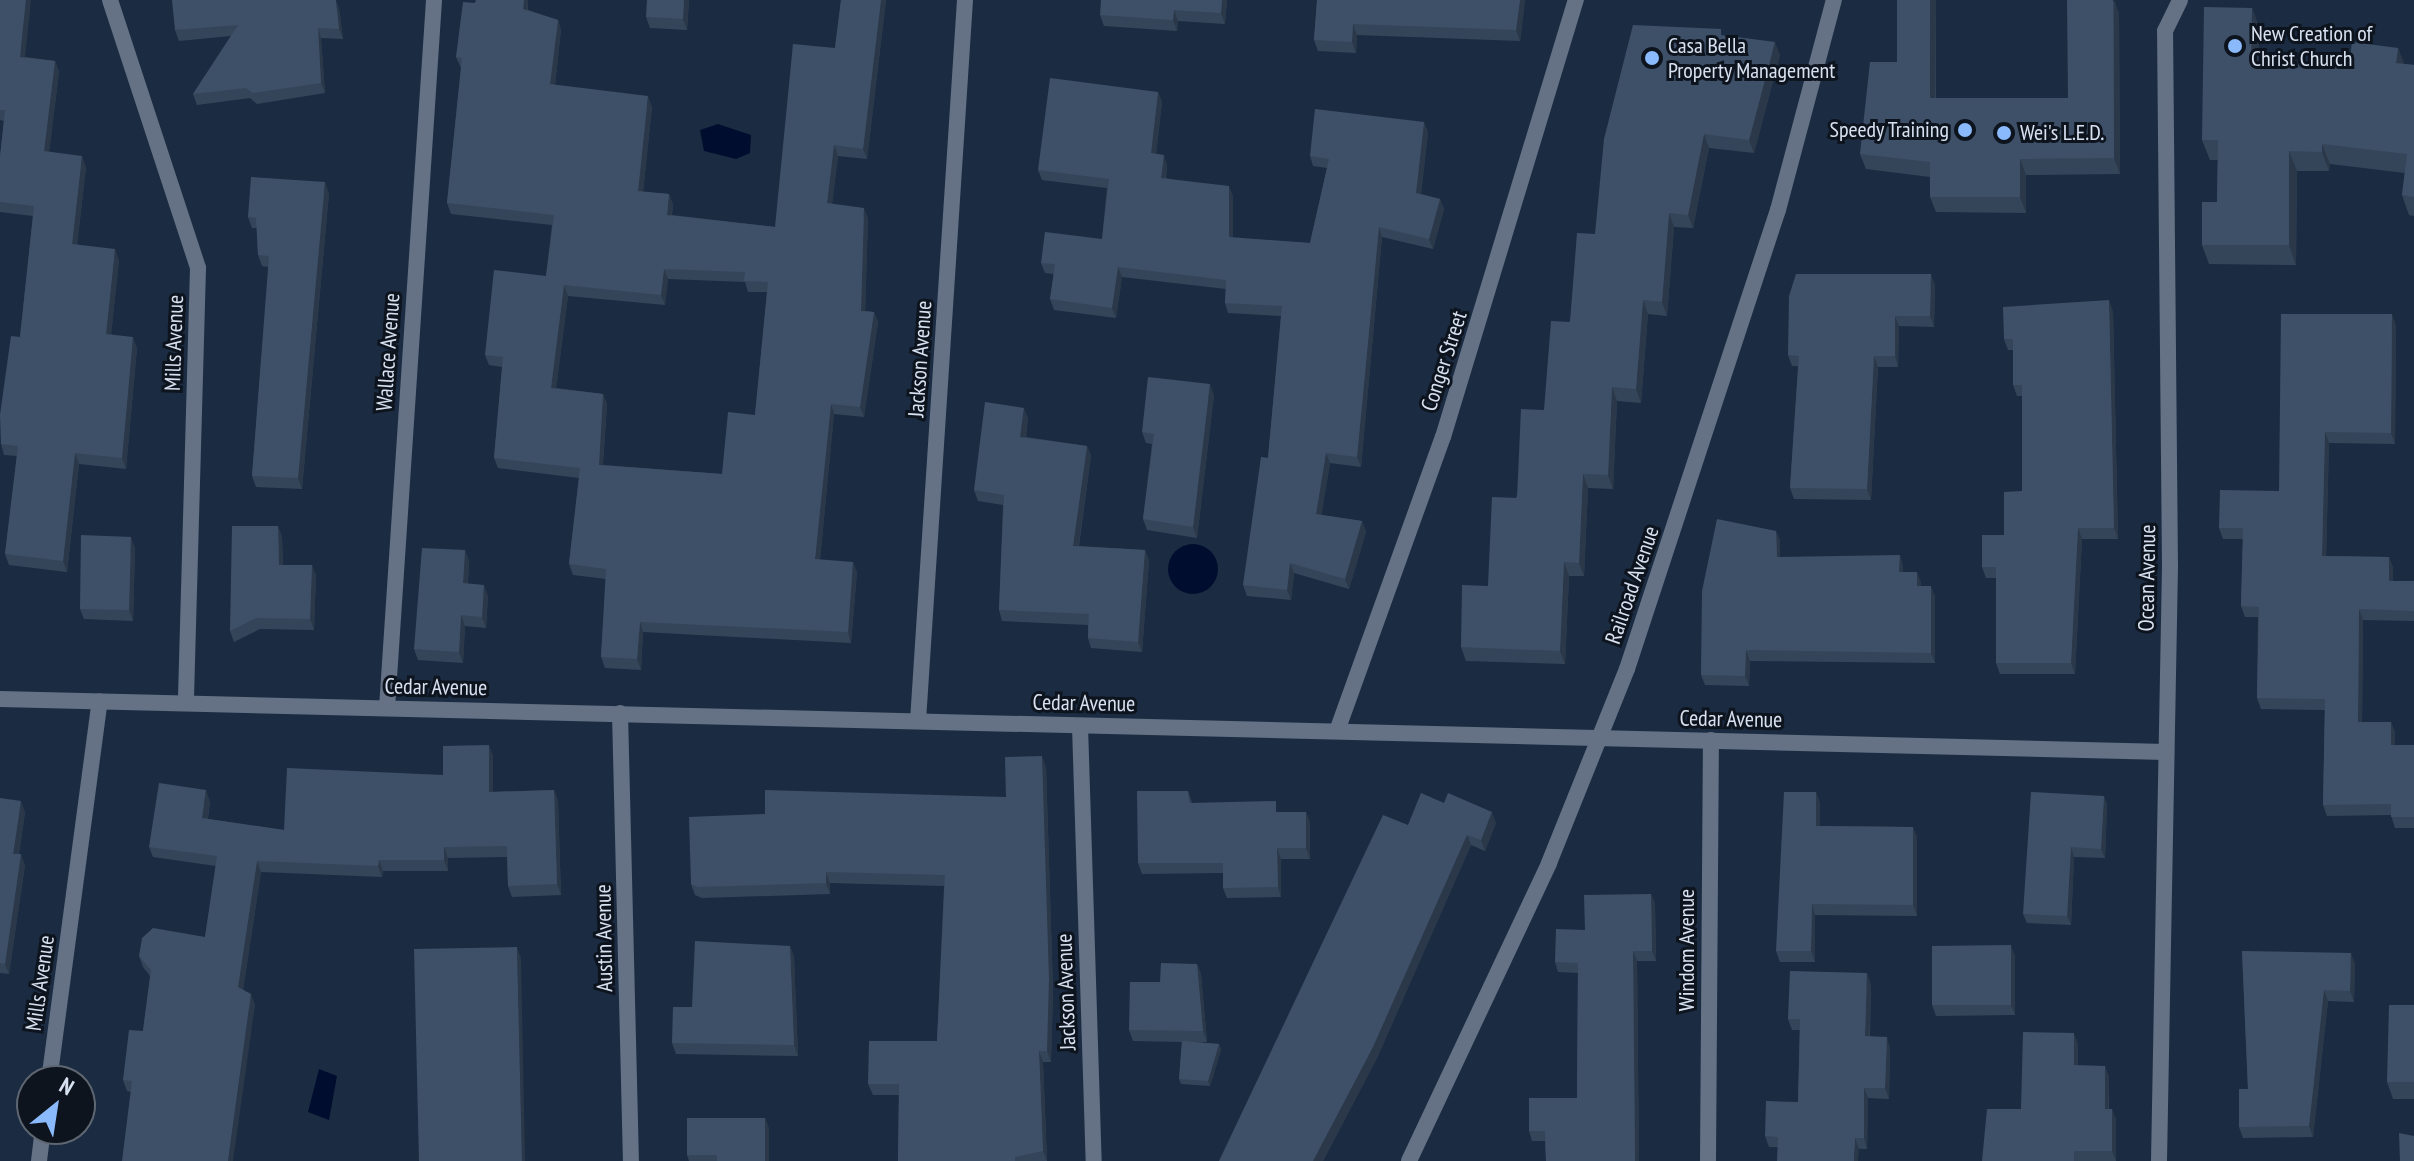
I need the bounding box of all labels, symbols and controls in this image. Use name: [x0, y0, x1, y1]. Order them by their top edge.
place label: New Creation of Christ Church: [2251, 20, 2373, 72]
place label: Casa Bella Property Management: [1668, 32, 1836, 84]
marker: New Creation of Christ Church: [2226, 37, 2244, 55]
marker: Casa Bella Property Management: [1643, 49, 1661, 67]
place label: Speedy Training: [1828, 117, 1949, 143]
place label: Wei's L.E.D.: [2020, 120, 2104, 146]
marker: Speedy Training: [1956, 121, 1974, 139]
marker: Wei's L.E.D.: [1995, 124, 2013, 142]
street label: Wallace Avenue: [371, 292, 405, 412]
street label: Mills Avenue: [159, 294, 189, 392]
street label: Jackson Avenue: [903, 300, 937, 418]
street label: Conger Street: [1415, 308, 1473, 414]
street label: Railroad Avenue: [1599, 522, 1665, 648]
street label: Ocean Avenue: [2133, 524, 2161, 632]
street label: Cedar Avenue: [384, 673, 488, 701]
street label: Cedar Avenue: [1032, 689, 1136, 717]
street label: Cedar Avenue: [1679, 705, 1783, 733]
street label: Austin Avenue: [590, 884, 618, 992]
street label: Windom Avenue: [1674, 889, 1700, 1011]
street label: Mills Avenue: [20, 933, 60, 1033]
street label: Jackson Avenue: [1051, 933, 1081, 1051]
north arrow: [16, 1065, 96, 1145]
text: N: [55, 1071, 79, 1101]

